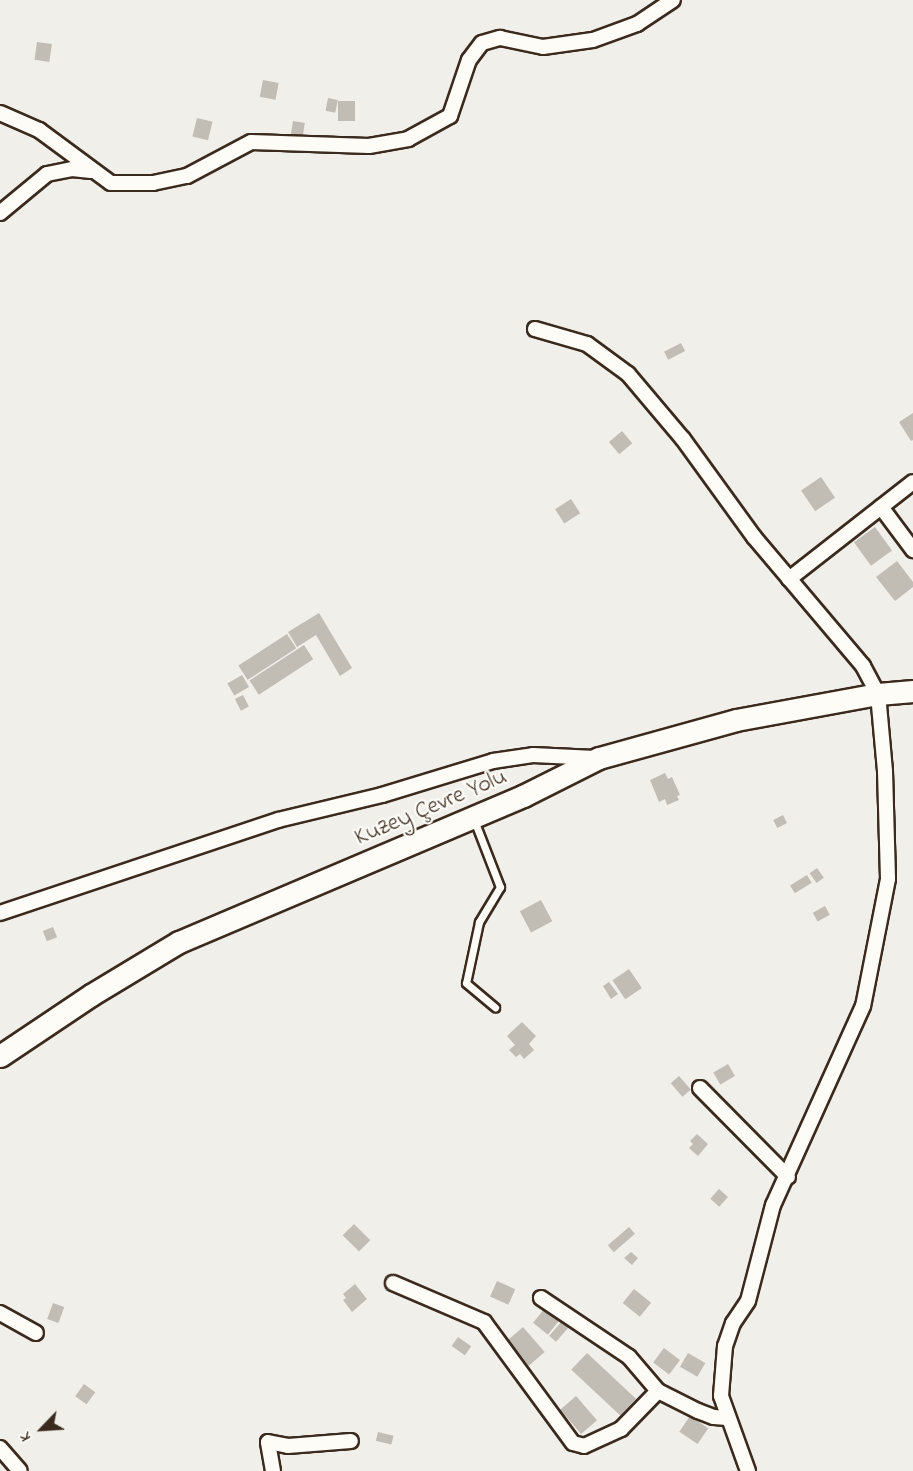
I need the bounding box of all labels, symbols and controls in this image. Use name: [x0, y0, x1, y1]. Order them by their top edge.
street label: Kuzey Çevre Yolu: [351, 763, 511, 853]
north arrow: [12, 1399, 72, 1459]
text: K: [13, 1428, 38, 1445]

